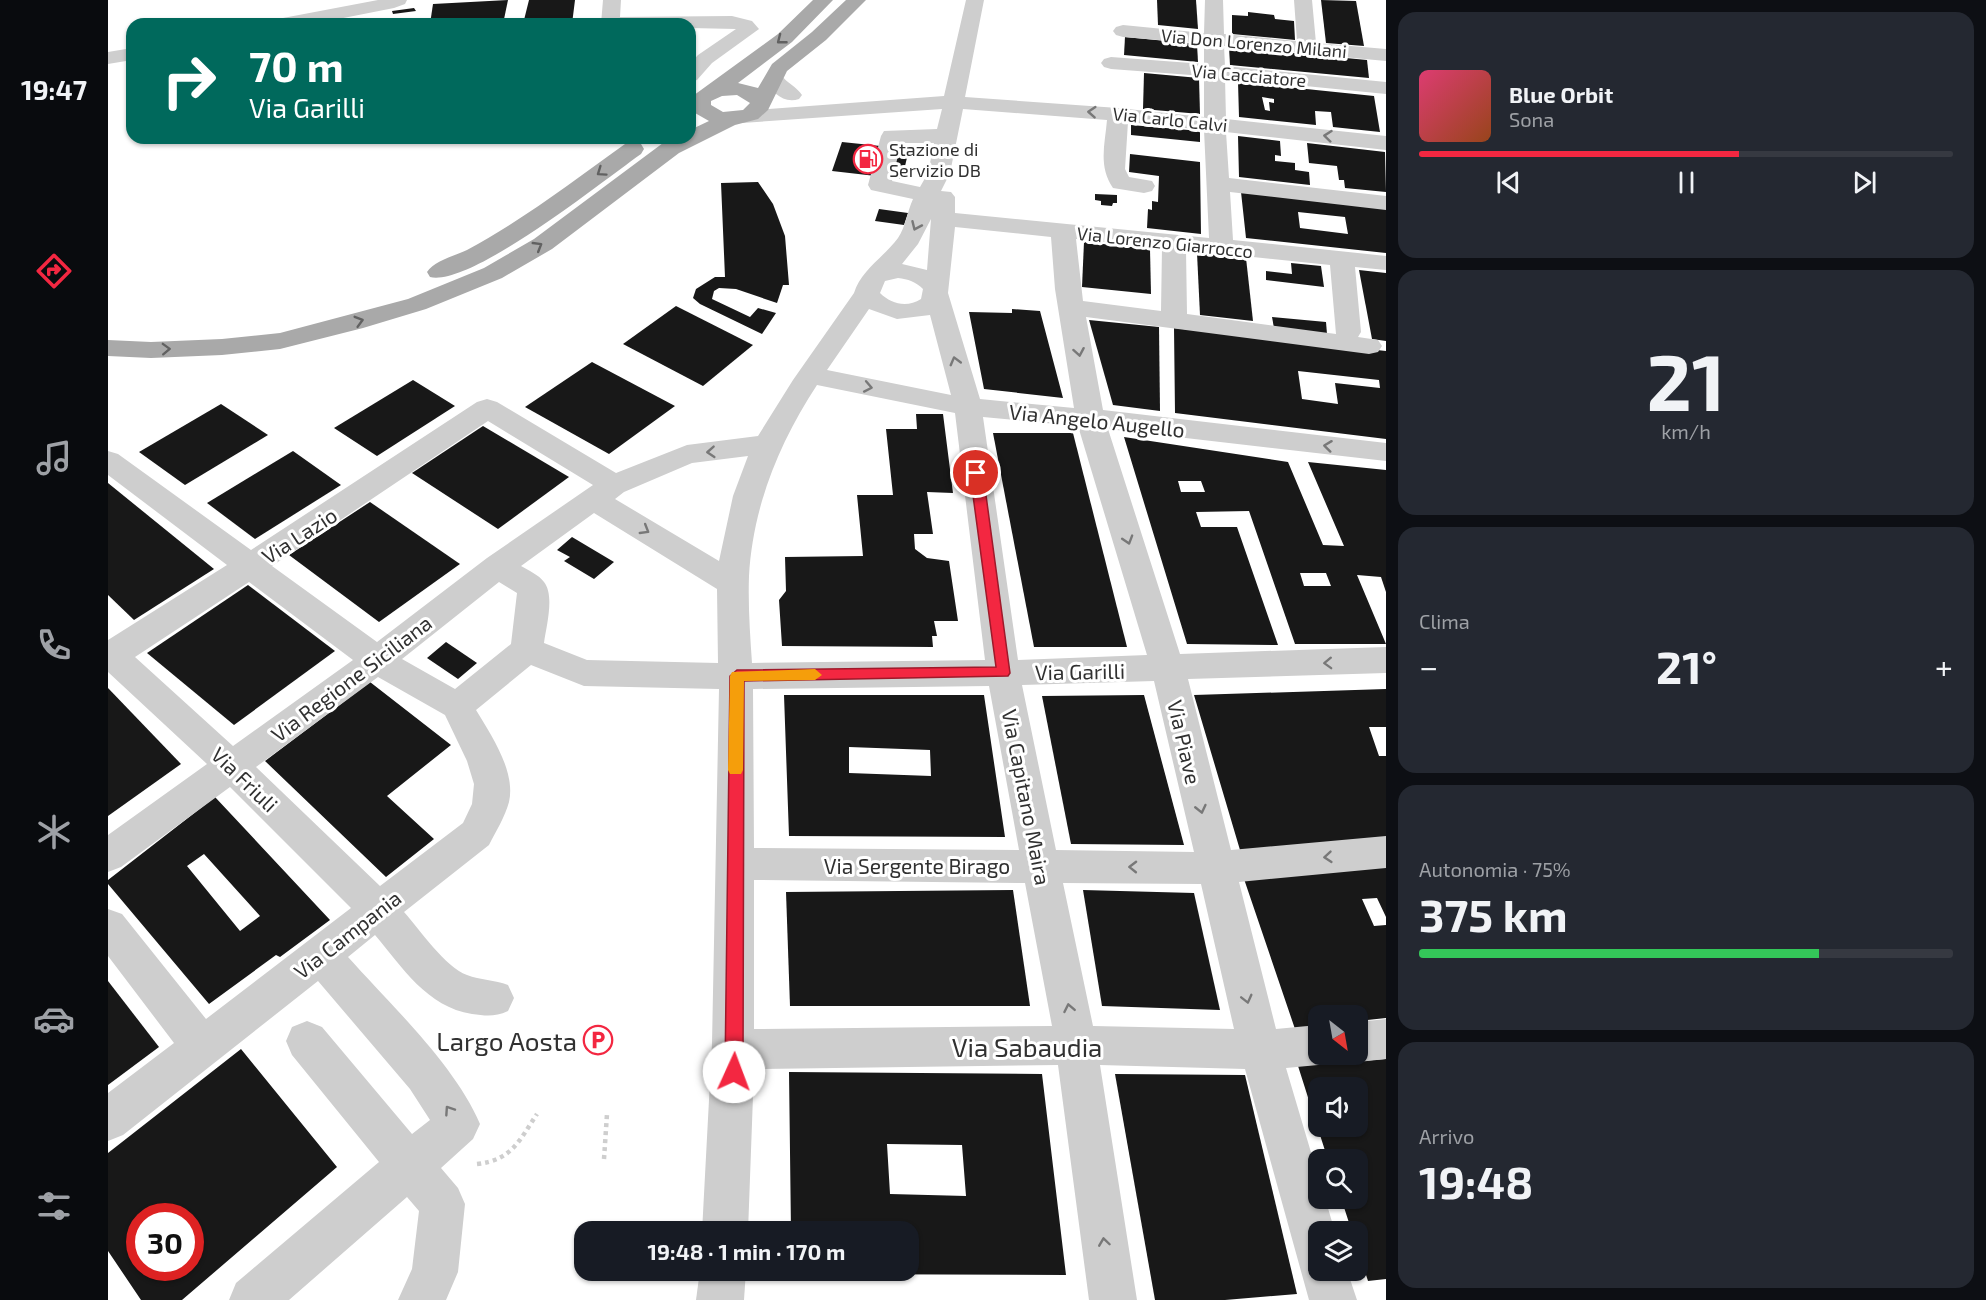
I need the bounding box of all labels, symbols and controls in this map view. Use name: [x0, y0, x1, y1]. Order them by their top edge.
street label: Via Don Lorenzo Milani: [1160, 24, 1348, 62]
one-way arrow: [777, 33, 788, 44]
text: 70 m: [249, 40, 344, 90]
icon: right: [150, 42, 228, 120]
street label: Via Cacciatore: [1191, 59, 1307, 91]
text: 19:47: [21, 73, 87, 105]
text: Blue Orbit: [1509, 81, 1613, 107]
text: Via Garilli: [249, 91, 365, 123]
street label: Via Carlo Calvi: [1111, 102, 1229, 136]
one-way arrow: [1088, 106, 1097, 119]
text: Sona: [1509, 107, 1554, 131]
one-way arrow: [1323, 130, 1332, 143]
place label: Stazione di Servizio DB: [889, 138, 981, 181]
fuel station icon: Stazione di Servizio DB: [852, 143, 884, 175]
one-way arrow: [597, 165, 608, 176]
icon: previous: [1492, 166, 1525, 199]
icon: pause: [1670, 166, 1703, 199]
icon: next: [1848, 166, 1881, 199]
one-way arrow: [911, 220, 923, 231]
street label: Via Lorenzo Giarrocco: [1076, 222, 1254, 262]
one-way arrow: [532, 242, 542, 254]
icon: directions: [33, 250, 75, 292]
one-way arrow: [353, 316, 364, 328]
text: 21: [1646, 333, 1726, 427]
one-way arrow: [162, 343, 171, 356]
one-way arrow: [1072, 347, 1084, 356]
one-way arrow: [950, 356, 962, 367]
one-way arrow: [863, 379, 873, 392]
street label: Via Angelo Augello: [1008, 398, 1186, 442]
text: km/h: [1661, 419, 1711, 443]
icon: music: [33, 437, 75, 479]
one-way arrow: [1323, 440, 1332, 452]
one-way arrow: [706, 446, 715, 459]
pin: [950, 447, 1001, 498]
icon: arrive: [959, 456, 992, 489]
street label: Via Lazio: [257, 502, 341, 568]
one-way arrow: [639, 523, 649, 535]
one-way arrow: [1121, 534, 1133, 545]
street label: Via Regione Siciliana: [266, 609, 436, 747]
text: Clima: [1419, 609, 1470, 633]
icon: phone: [33, 624, 75, 666]
text: 21°: [1656, 639, 1717, 693]
text: −: [1419, 646, 1438, 686]
text: +: [1935, 646, 1953, 686]
one-way arrow: [1323, 656, 1332, 669]
street label: Via Garilli: [1035, 658, 1125, 684]
street label: Via Piave: [1163, 697, 1207, 787]
street label: Via Capitano Maira: [998, 707, 1056, 887]
street label: Via Friuli: [207, 741, 283, 817]
one-way arrow: [1194, 804, 1207, 814]
icon: climate: [33, 811, 75, 853]
one-way arrow: [1323, 850, 1332, 863]
street label: Via Sergente Birago: [824, 853, 1010, 878]
text: Autonomia · 75%: [1419, 857, 1571, 881]
one-way arrow: [1129, 860, 1138, 873]
street label: Via Campania: [289, 885, 405, 983]
text: 375 km: [1419, 887, 1568, 941]
one-way arrow: [1240, 993, 1253, 1003]
icon: car: [33, 998, 75, 1040]
one-way arrow: [1063, 1003, 1076, 1013]
north arrow: [1308, 1005, 1368, 1065]
map controls: [1308, 1005, 1368, 1281]
parking icon: Largo Aosta: [582, 1024, 614, 1056]
place label: Largo Aosta: [436, 1025, 577, 1056]
street label: Via Sabaudia: [952, 1031, 1102, 1062]
position arrow: [702, 1040, 766, 1104]
button: sound: [1308, 1077, 1368, 1137]
one-way arrow: [445, 1106, 456, 1117]
text: Arrivo: [1419, 1124, 1474, 1148]
button: search: [1308, 1149, 1368, 1209]
text: 19:48: [1419, 1154, 1533, 1208]
icon: filters: [33, 1185, 75, 1227]
speed limit sign: 30: [126, 1203, 204, 1281]
button: layers: [1308, 1221, 1368, 1281]
one-way arrow: [1099, 1237, 1111, 1247]
text: 19:48 · 1 min · 170 m: [648, 1238, 845, 1264]

